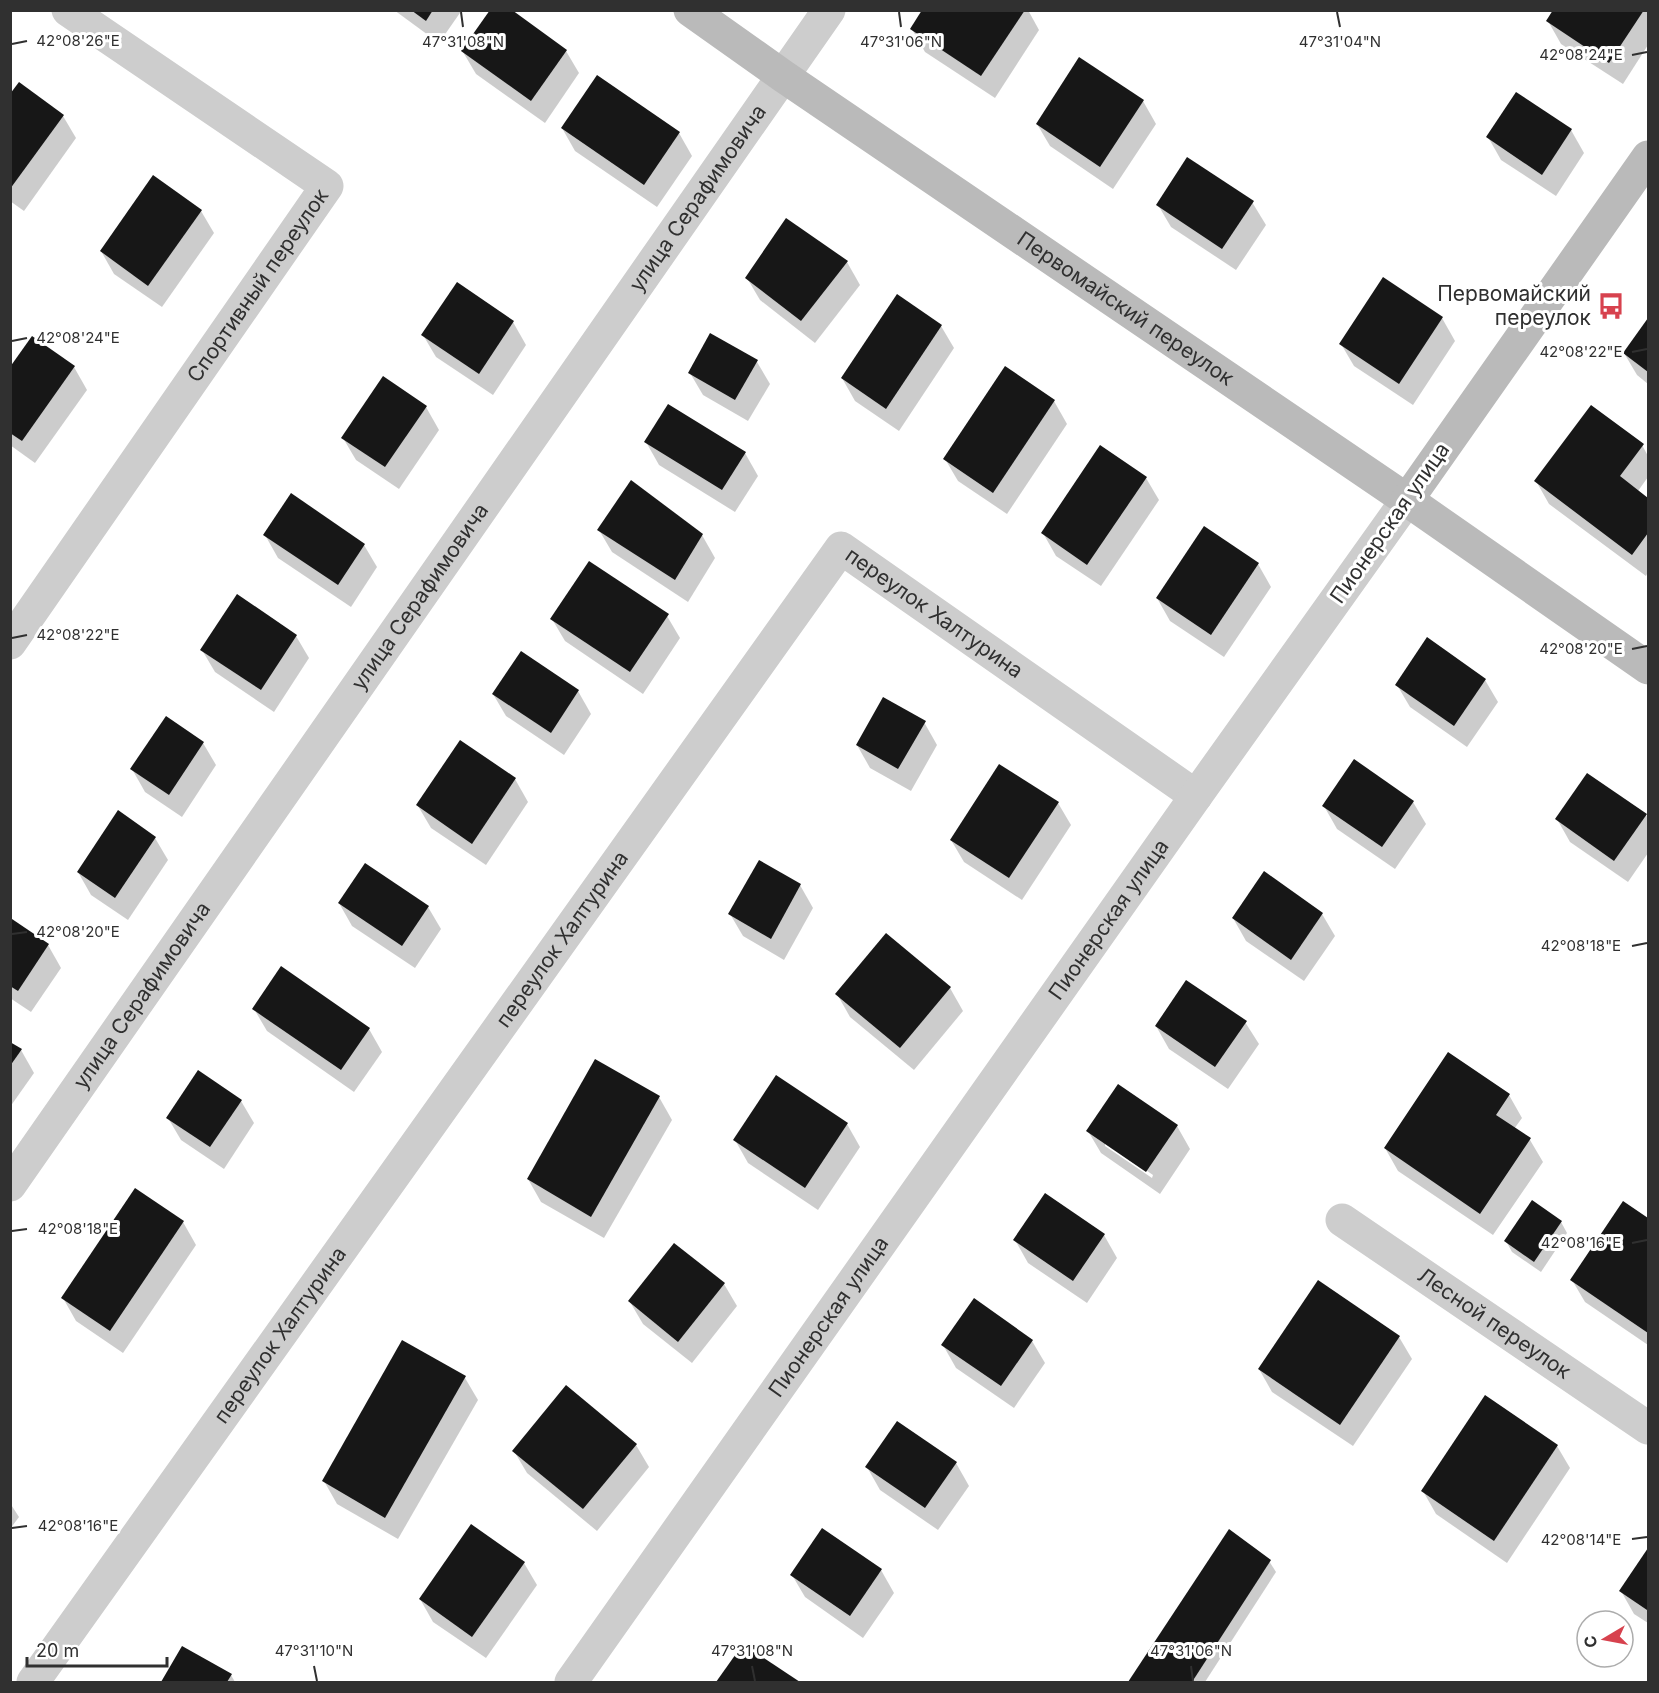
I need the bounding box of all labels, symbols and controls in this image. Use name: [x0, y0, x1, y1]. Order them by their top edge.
text: 42°08'26"E: [36, 31, 120, 50]
text: 47°31'08"N: [422, 32, 504, 51]
text: 47°31'06"N: [860, 32, 942, 51]
text: 47°31'04"N: [1299, 32, 1381, 51]
text: 42°08'24"E: [1539, 45, 1623, 64]
street label: улица Серафимовича: [624, 100, 771, 296]
street label: Спортивный переулок: [182, 183, 334, 387]
street label: Первомайский переулок: [1013, 226, 1239, 391]
place label: Первомайский переулок: [1437, 281, 1592, 330]
bus stop icon: Первомайский переулок: [1596, 291, 1626, 321]
text: 42°08'24"E: [36, 328, 120, 347]
text: 42°08'22"E: [1539, 342, 1623, 361]
street label: Пионерская улица: [1325, 438, 1454, 608]
street label: улица Серафимовича: [346, 498, 493, 695]
street label: переулок Халтурина: [841, 542, 1028, 683]
text: 42°08'22"E: [36, 625, 120, 644]
text: 42°08'20"E: [1539, 639, 1623, 658]
street label: Пионерская улица: [1043, 834, 1174, 1004]
street label: переулок Халтурина: [491, 846, 633, 1032]
street label: улица Серафимовича: [68, 897, 215, 1093]
text: 42°08'20"E: [36, 922, 120, 941]
text: 42°08'18"E: [1541, 936, 1621, 955]
text: 42°08'18"E: [38, 1219, 118, 1238]
street label: Пионерская улица: [763, 1231, 893, 1402]
text: 42°08'16"E: [1541, 1233, 1621, 1252]
street label: переулок Халтурина: [209, 1242, 351, 1428]
street label: Лесной переулок: [1413, 1262, 1576, 1384]
text: 42°08'16"E: [38, 1516, 118, 1535]
text: 42°08'14"E: [1541, 1530, 1621, 1549]
north arrow: [1575, 1609, 1635, 1669]
scale bar: [27, 1630, 166, 1668]
text: С: [1579, 1634, 1601, 1649]
text: 20 m: [36, 1640, 79, 1661]
text: 47°31'10"N: [275, 1641, 353, 1660]
text: 47°31'08"N: [711, 1641, 793, 1660]
text: 47°31'06"N: [1150, 1641, 1232, 1660]

